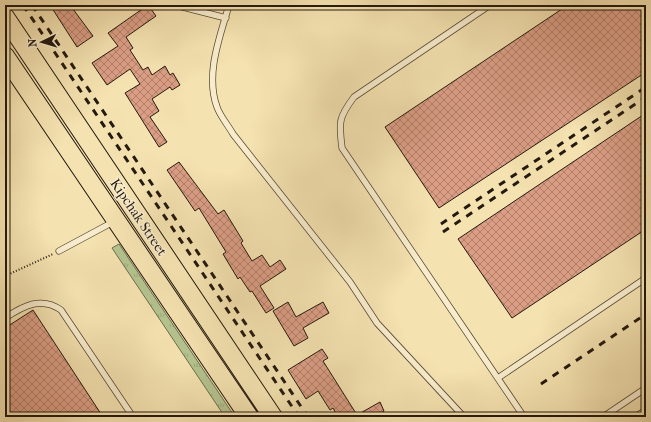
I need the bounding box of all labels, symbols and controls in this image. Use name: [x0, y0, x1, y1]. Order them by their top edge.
north arrow: [22, 22, 62, 62]
text: N: [26, 37, 39, 48]
street label: Kipchak Street: [107, 175, 171, 259]

